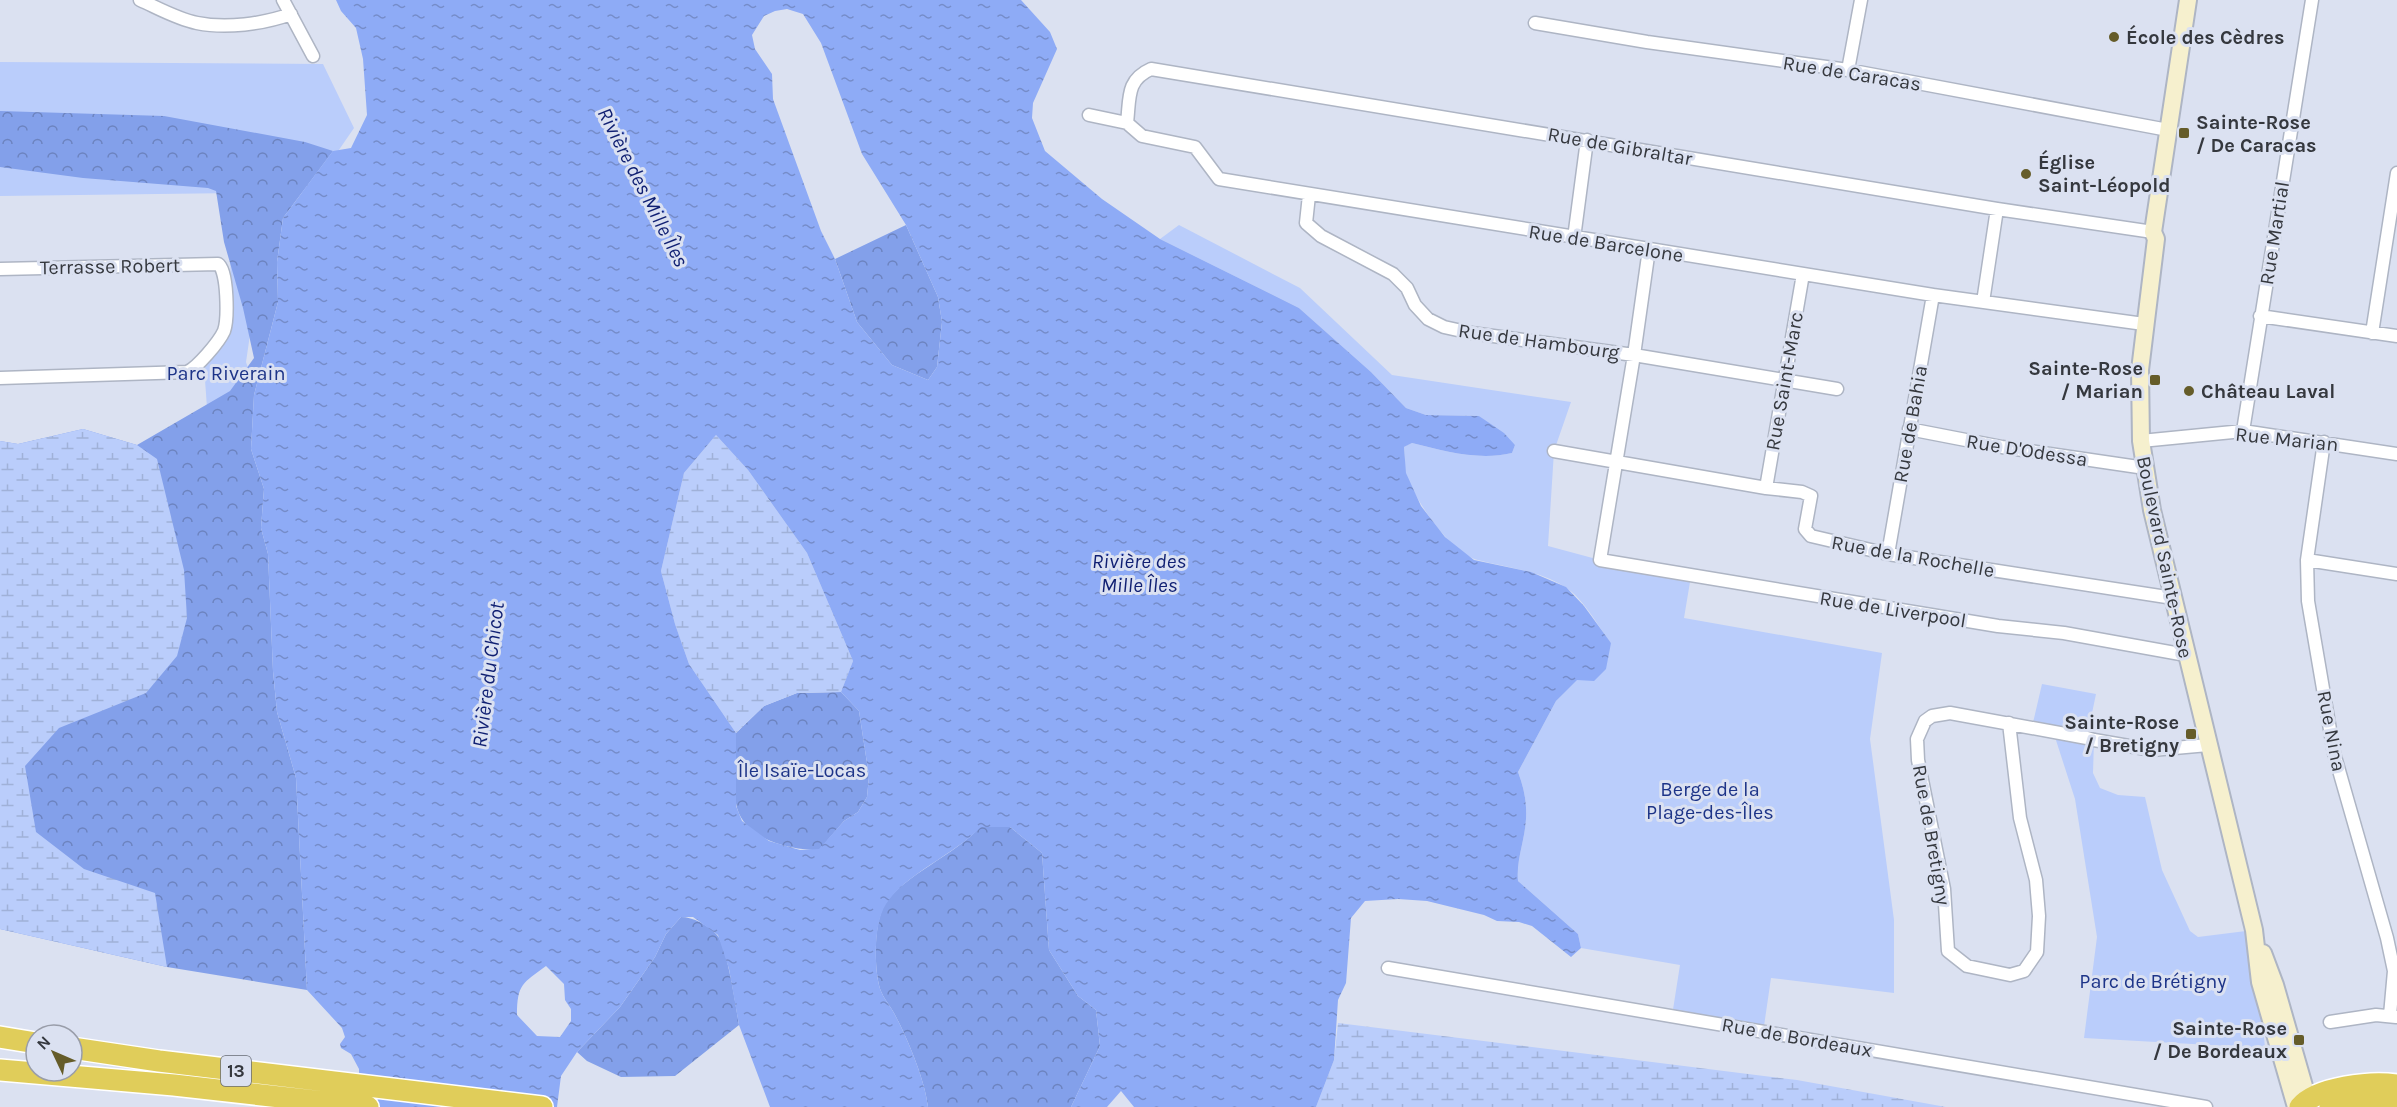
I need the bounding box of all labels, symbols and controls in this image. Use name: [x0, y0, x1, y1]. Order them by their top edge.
place label: École des Cèdres: [2126, 24, 2284, 49]
marker: École des Cèdres: [2107, 30, 2121, 44]
street label: Rue de Caracas: [1781, 51, 1923, 96]
water label: Rivière des Mille Îles: [592, 103, 694, 271]
place label: Sainte-Rose / De Caracas: [2196, 111, 2317, 157]
street label: Rue de Gibraltar: [1546, 122, 1695, 171]
marker: Sainte-Rose / De Caracas: [2177, 126, 2191, 140]
place label: Église Saint-Léopold: [2038, 149, 2171, 197]
marker: Église Saint-Léopold: [2019, 167, 2033, 181]
street label: Rue Martial: [2255, 180, 2294, 287]
street label: Rue de Barcelone: [1527, 220, 1685, 267]
street label: Terrasse Robert: [40, 254, 181, 279]
street label: Rue Saint-Marc: [1761, 310, 1808, 452]
street label: Rue de Hambourg: [1457, 319, 1621, 364]
place label: Sainte-Rose / Marian: [2028, 357, 2143, 403]
park label: Parc Riverain: [166, 362, 286, 385]
street label: Rue de Bahia: [1889, 364, 1932, 485]
marker: Sainte-Rose / Marian: [2148, 373, 2162, 387]
place label: Château Laval: [2201, 380, 2335, 403]
marker: Château Laval: [2182, 384, 2196, 398]
street label: Rue Marian: [2234, 423, 2340, 456]
street label: Rue D'Odessa: [1965, 430, 2089, 471]
street label: Boulevard Sainte-Rose: [2132, 454, 2197, 660]
street label: Rue de la Rochelle: [1830, 531, 1996, 582]
water label: Rivière des Mille Îles: [1092, 549, 1186, 597]
street label: Rue de Liverpool: [1818, 587, 1968, 632]
water label: Rivière du Chicot: [467, 600, 509, 749]
street label: Rue Nina: [2312, 689, 2351, 774]
place label: Sainte-Rose / Bretigny: [2064, 711, 2179, 757]
marker: Sainte-Rose / Bretigny: [2184, 727, 2198, 741]
park label: Île Isaïe-Locas: [737, 759, 866, 782]
street label: Rue de Bretigny: [1908, 763, 1955, 907]
park label: Berge de la Plage-des-Îles: [1646, 778, 1774, 824]
park label: Parc de Brétigny: [2079, 970, 2227, 993]
street label: Rue de Bordeaux: [1720, 1013, 1874, 1062]
place label: Sainte-Rose / De Bordeaux: [2153, 1017, 2287, 1063]
north arrow: [24, 1023, 84, 1083]
text: N: [33, 1032, 54, 1054]
marker: Sainte-Rose / De Bordeaux: [2292, 1033, 2306, 1047]
road number: 13: [221, 1056, 251, 1086]

